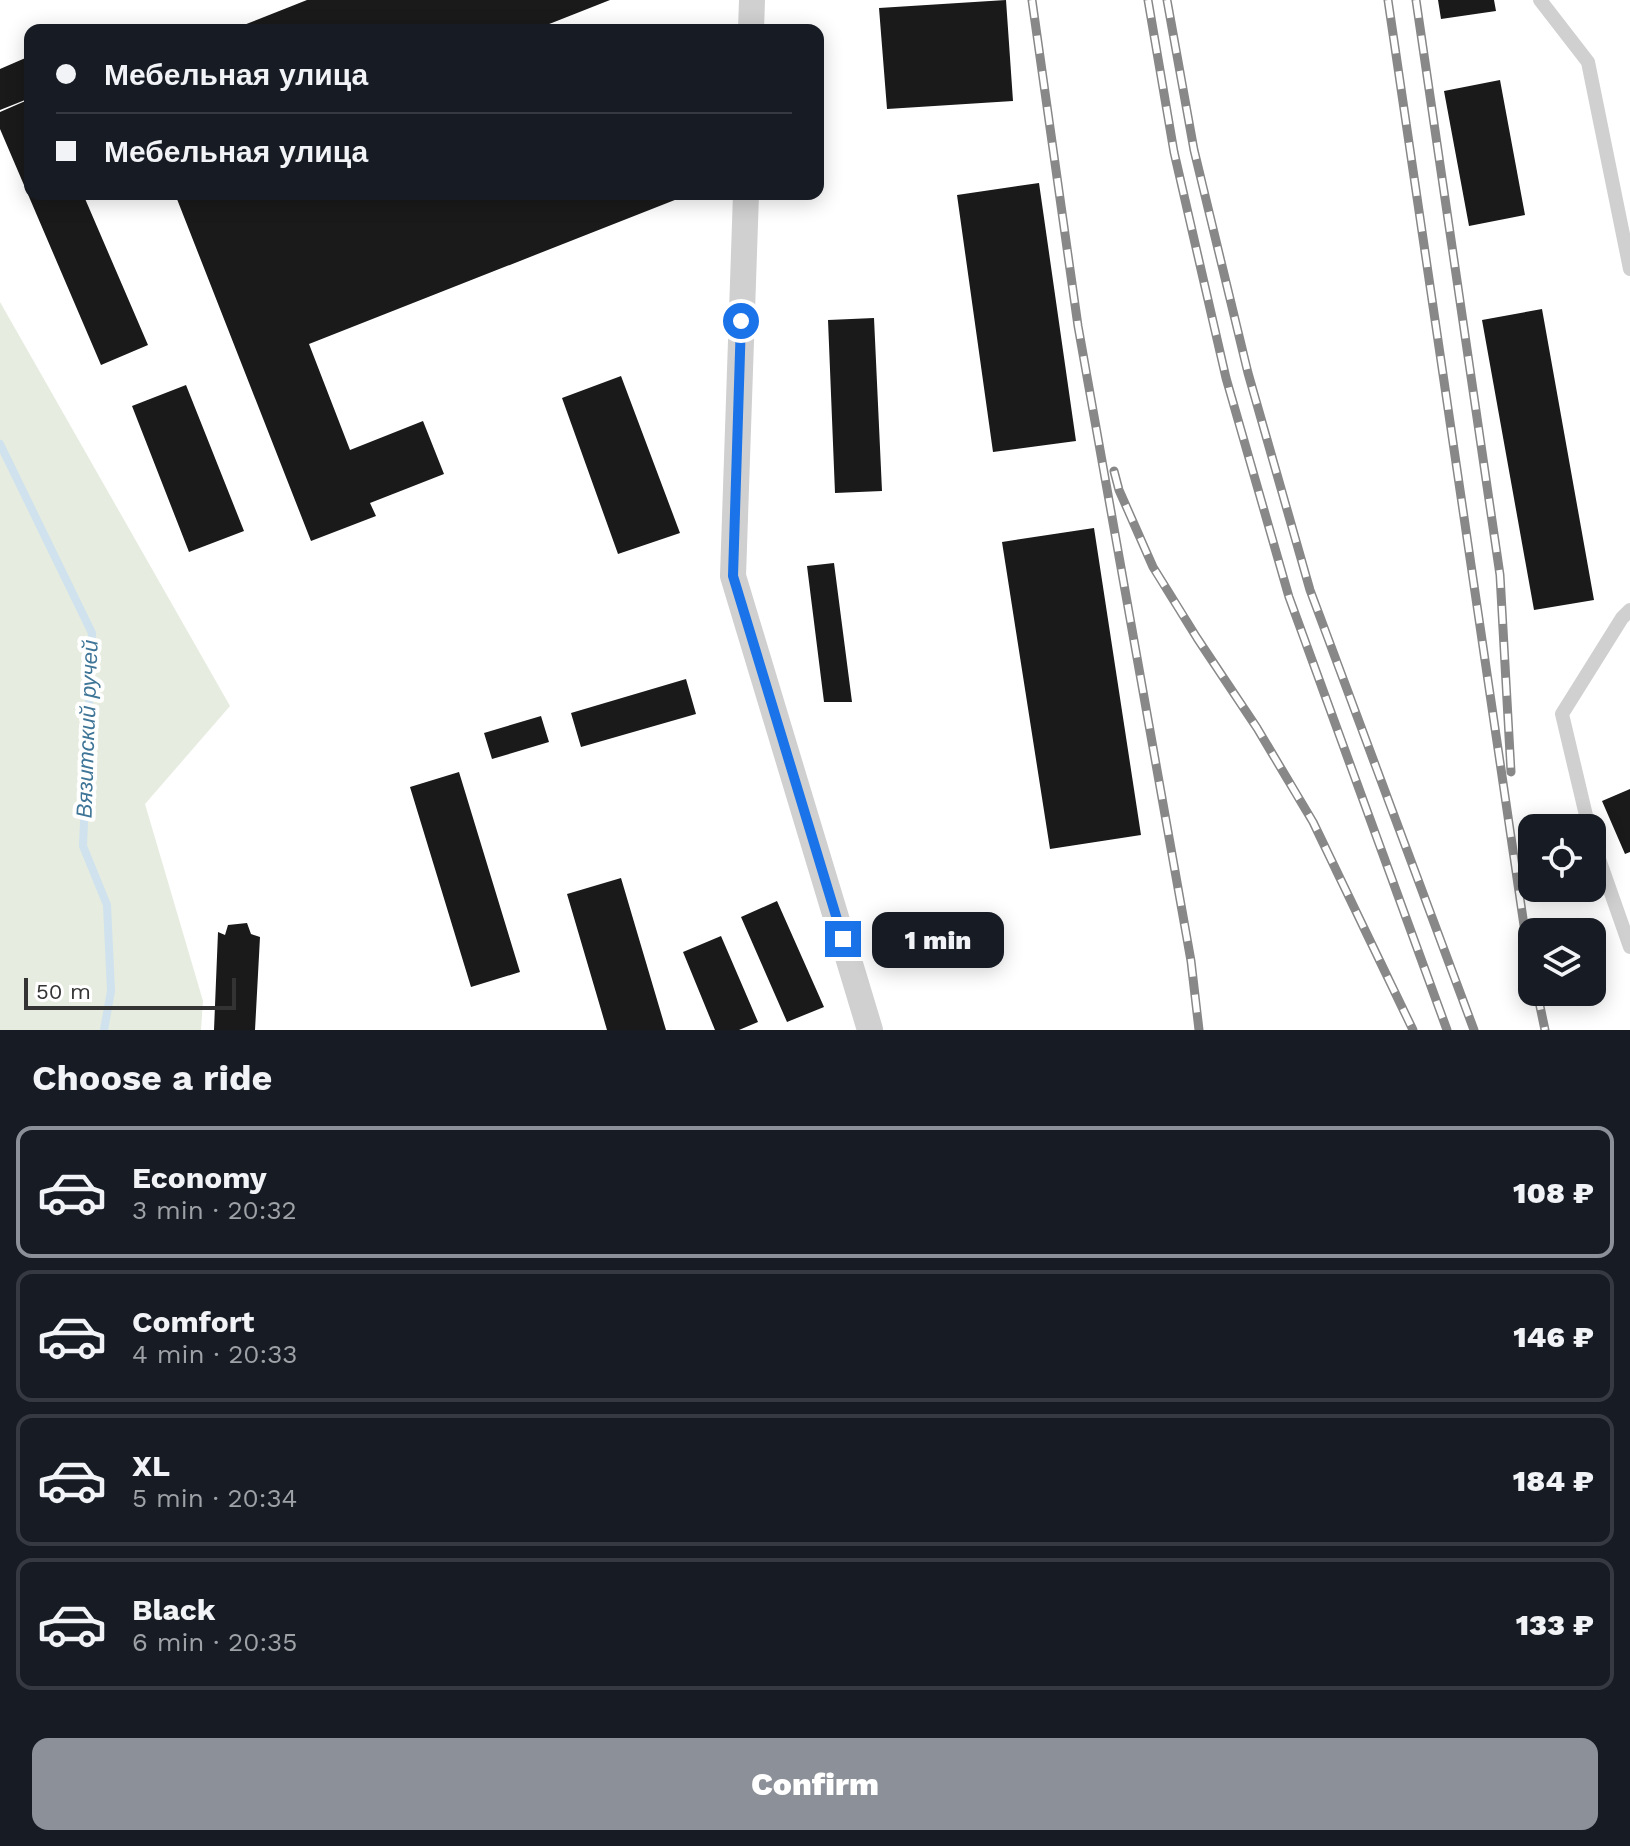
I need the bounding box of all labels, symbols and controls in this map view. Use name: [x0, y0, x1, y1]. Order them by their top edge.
text: Мебельная улица: [104, 57, 368, 92]
text: Мебельная улица: [104, 134, 368, 169]
route start: [723, 303, 759, 339]
water label: Вязитский ручей: [71, 639, 103, 819]
map controls: [1518, 814, 1606, 1006]
button: locate: [1518, 814, 1606, 902]
callout: 1 min: [871, 911, 1003, 967]
button: layers: [1518, 918, 1606, 1006]
route end: [825, 921, 861, 957]
text: 1 min: [905, 925, 971, 955]
scale bar: [24, 974, 236, 1010]
text: 50 m: [36, 979, 91, 1004]
text: Choose a ride: [32, 1057, 272, 1099]
icon: car: [36, 1156, 108, 1228]
text: Economy: [132, 1160, 267, 1195]
text: 108 ₽: [1513, 1175, 1594, 1210]
text: 3 min · 20:32: [132, 1195, 297, 1225]
icon: car: [36, 1300, 108, 1372]
text: Comfort: [132, 1304, 254, 1339]
text: 146 ₽: [1513, 1319, 1594, 1354]
text: 4 min · 20:33: [132, 1339, 298, 1369]
icon: car: [36, 1444, 108, 1516]
text: XL: [132, 1448, 170, 1483]
text: 184 ₽: [1513, 1463, 1594, 1498]
text: 5 min · 20:34: [132, 1483, 297, 1513]
icon: car: [36, 1588, 108, 1660]
text: Black: [132, 1592, 216, 1627]
text: 133 ₽: [1516, 1607, 1594, 1642]
text: 6 min · 20:35: [132, 1627, 297, 1657]
button: Confirm: [32, 1738, 1598, 1830]

